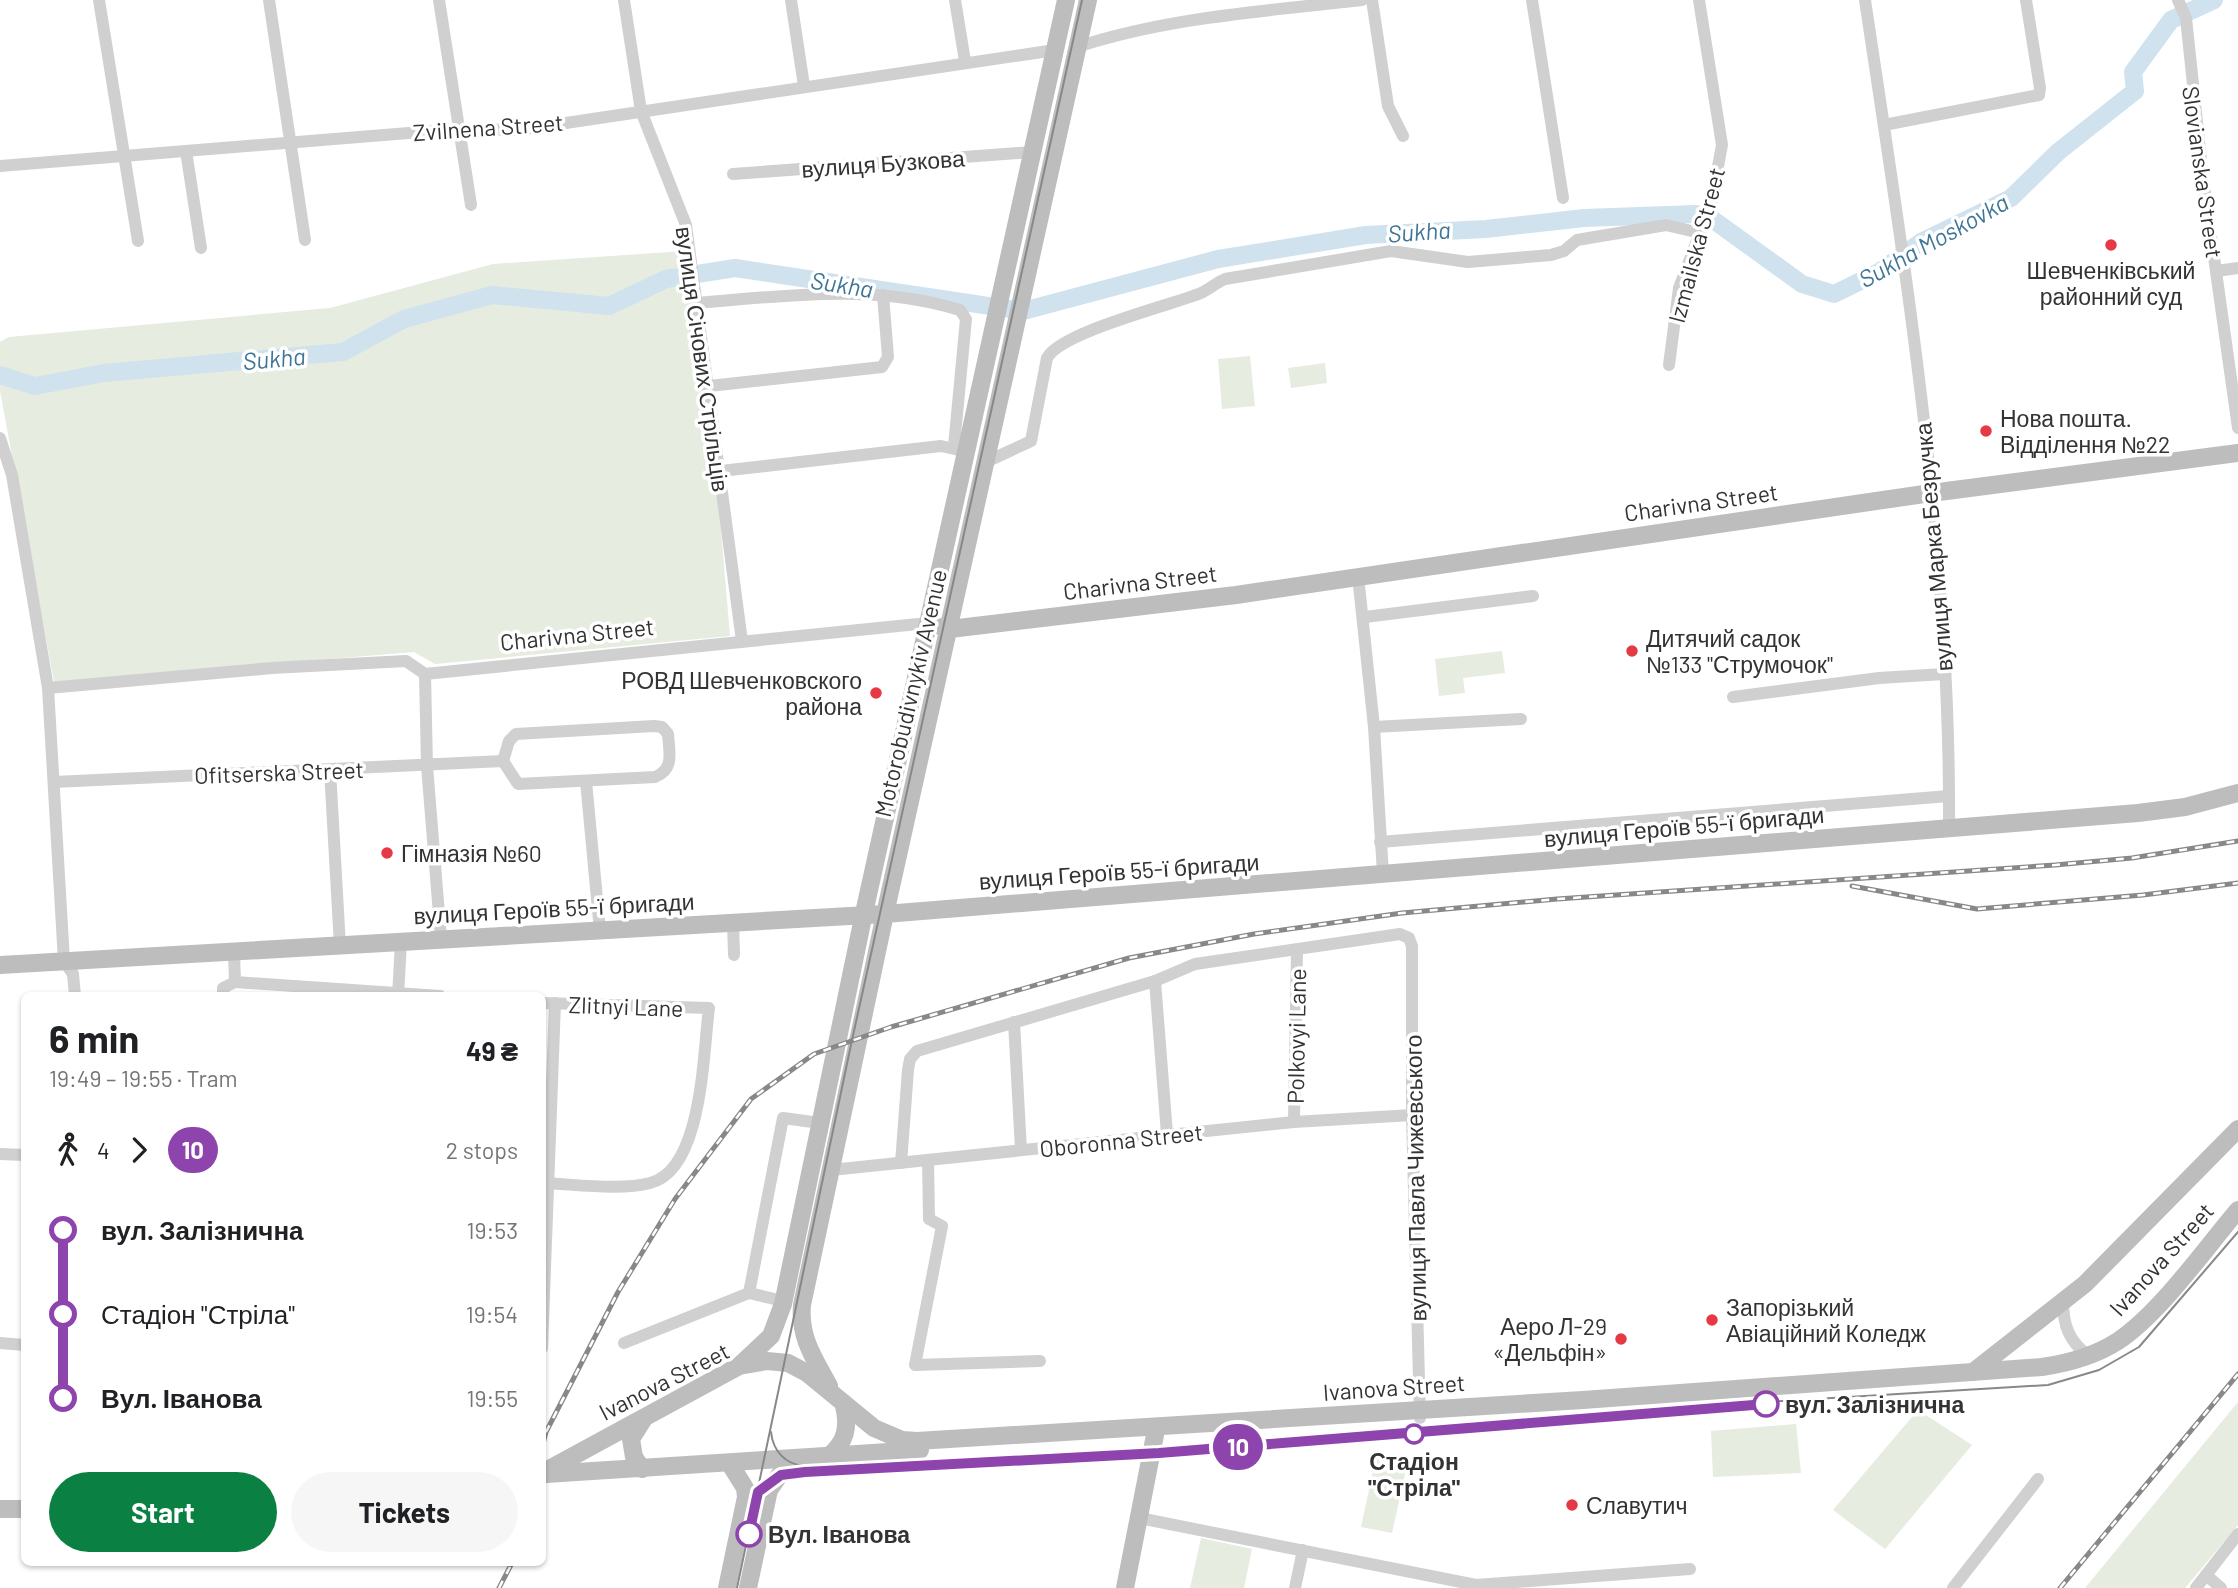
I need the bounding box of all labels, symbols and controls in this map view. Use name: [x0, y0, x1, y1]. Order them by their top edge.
street label: Slovianska Street: [2177, 84, 2229, 260]
street label: Zvilnena Street: [412, 108, 564, 146]
street label: вулиця Бузкова: [800, 143, 966, 183]
street label: Izmailska Street: [1662, 164, 1730, 326]
water label: Sukha Moskovka: [1853, 187, 2013, 293]
water label: Sukha: [1387, 214, 1451, 248]
street label: вулиця Січових Стрільців: [670, 224, 736, 494]
marker: Шевченківський районний суд: [2103, 237, 2119, 253]
place label: Шевченківський районний суд: [2027, 256, 2195, 310]
water label: Sukha: [809, 265, 875, 303]
water label: Sukha: [241, 341, 307, 375]
place label: Нова пошта. Відділення №22: [2000, 404, 2170, 458]
street label: вулиця Марка Безручка: [1908, 421, 1958, 672]
marker: Нова пошта. Відділення №22: [1978, 423, 1994, 439]
street label: Charivna Street: [1622, 477, 1780, 527]
street label: Charivna Street: [1061, 559, 1219, 605]
street label: Motorobudivnykiv Avenue: [868, 566, 952, 820]
street label: Charivna Street: [499, 612, 655, 656]
place label: Дитячий садок №133 "Струмочок": [1646, 624, 1833, 678]
marker: Дитячий садок №133 "Струмочок": [1624, 643, 1640, 659]
place label: РОВД Шевченковского района: [621, 666, 862, 720]
marker: РОВД Шевченковского района: [868, 685, 884, 701]
street label: Ofitserska Street: [194, 755, 364, 789]
street label: вулиця Героїв 55-ї бригади: [1543, 800, 1825, 852]
place label: Гімназія №60: [401, 839, 542, 867]
marker: Гімназія №60: [379, 845, 395, 861]
street label: вулиця Героїв 55-ї бригади: [978, 847, 1260, 895]
street label: вулиця Героїв 55-ї бригади: [413, 887, 695, 929]
street label: Polkovyi Lane: [1281, 968, 1311, 1104]
street label: Zlitnyi Lane: [568, 990, 684, 1022]
text: 6 min: [49, 1015, 139, 1061]
street label: вулиця Павла Чижевського: [1399, 1034, 1431, 1322]
text: 49 ₴: [466, 1035, 518, 1066]
text: 19:49 – 19:55 · Tram: [49, 1064, 238, 1092]
street label: Oboronna Street: [1038, 1118, 1204, 1162]
icon: walk: [49, 1131, 87, 1169]
icon: forward: [120, 1131, 158, 1169]
text: 10: [182, 1135, 204, 1164]
text: 4: [97, 1136, 110, 1164]
text: 2 stops: [446, 1136, 518, 1164]
street label: Ivanova Street: [2103, 1197, 2219, 1321]
text: вул. Залізнична: [101, 1214, 304, 1245]
text: 19:53: [467, 1216, 518, 1244]
place label: Запорізький Авіаційний Коледж: [1726, 1293, 1926, 1347]
text: Стадіон "Стріла": [101, 1298, 295, 1329]
text: 19:54: [466, 1300, 518, 1328]
place label: Аеро Л-29 «Дельфін»: [1492, 1312, 1607, 1366]
marker: Запорізький Авіаційний Коледж: [1704, 1312, 1720, 1328]
marker: Аеро Л-29 «Дельфін»: [1613, 1331, 1629, 1347]
street label: Ivanova Street: [594, 1336, 734, 1426]
street label: Ivanova Street: [1322, 1368, 1466, 1406]
text: Вул. Іванова: [101, 1382, 262, 1413]
text: 19:55: [467, 1384, 518, 1412]
place label: вул. Залізнична: [1785, 1390, 1964, 1418]
marker: вул. Залізнична: [1753, 1391, 1779, 1417]
line badge: 10: [1206, 1424, 1270, 1470]
marker: Стадіон "Стріла": [1404, 1424, 1424, 1444]
text: 10: [1227, 1432, 1249, 1461]
place label: Стадіон "Стріла": [1368, 1447, 1460, 1501]
button: Start: [49, 1472, 277, 1552]
button: Tickets: [291, 1472, 518, 1552]
place label: Славутич: [1586, 1491, 1687, 1519]
marker: Славутич: [1564, 1497, 1580, 1513]
place label: Вул. Іванова: [768, 1520, 910, 1548]
marker: Вул. Іванова: [736, 1521, 762, 1547]

